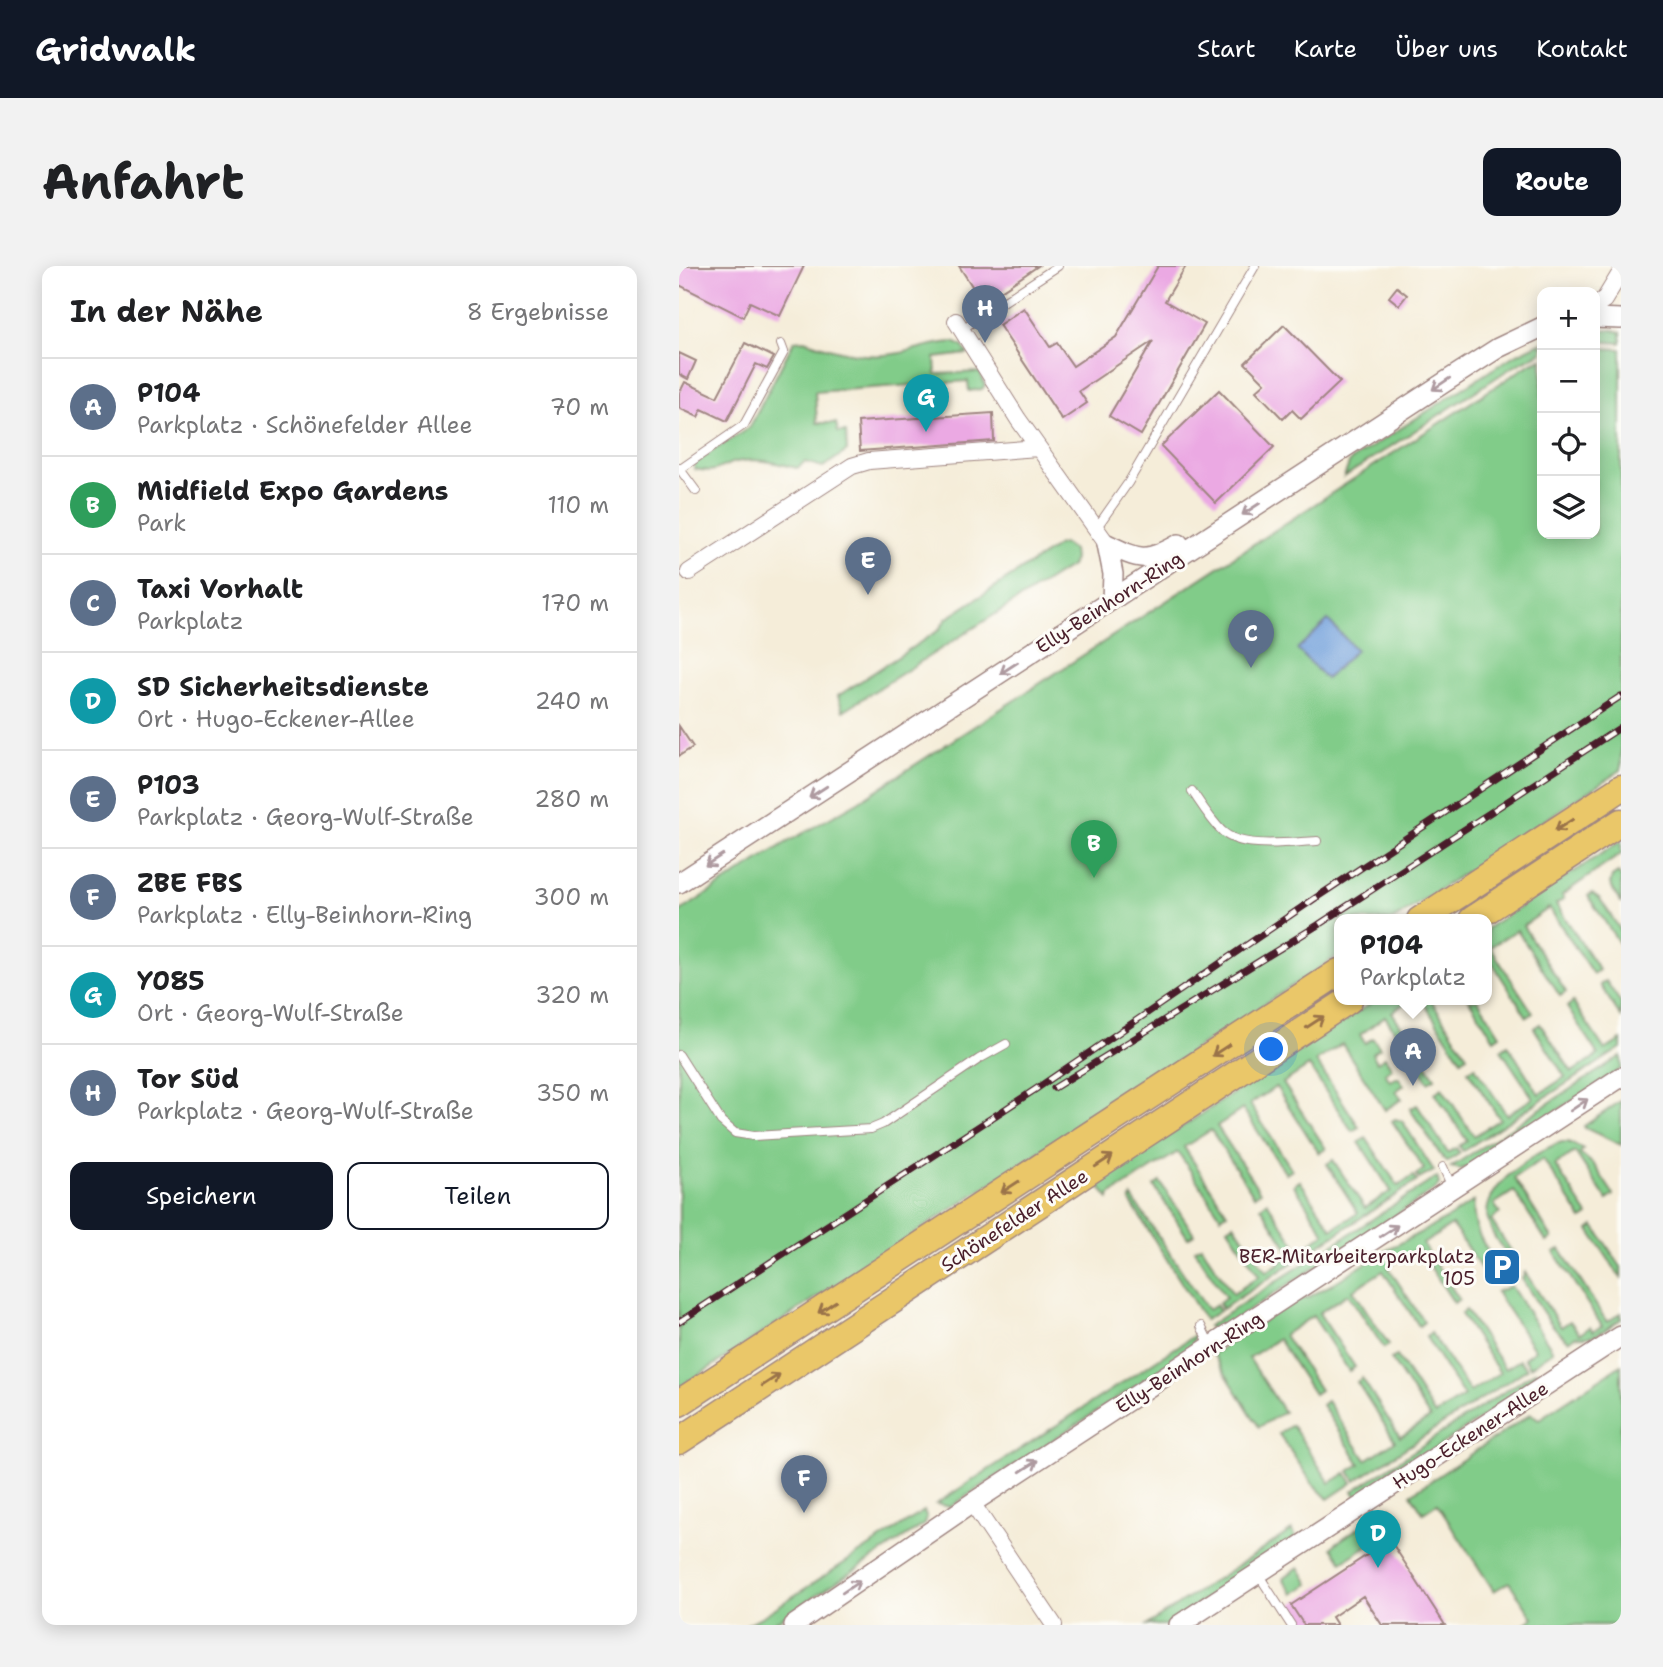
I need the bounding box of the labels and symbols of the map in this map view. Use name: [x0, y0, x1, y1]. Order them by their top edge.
pin: H: [962, 285, 1008, 343]
pin: G: [903, 374, 949, 432]
one-way arrow: [1432, 377, 1451, 392]
one-way arrow: [1241, 503, 1261, 517]
pin: E: [845, 537, 891, 595]
street label: Elly-Beinhorn-Ring: [1031, 545, 1188, 659]
pin: C: [1228, 610, 1274, 668]
one-way arrow: [999, 661, 1019, 675]
one-way arrow: [809, 785, 829, 799]
one-way arrow: [1555, 818, 1574, 833]
pin: B: [1071, 820, 1117, 878]
one-way arrow: [704, 854, 724, 868]
one-way arrow: [1305, 1015, 1324, 1030]
pin: A: [1390, 1028, 1436, 1086]
your location: [1254, 1032, 1288, 1066]
one-way arrow: [1212, 1042, 1231, 1057]
one-way arrow: [1569, 1098, 1588, 1113]
one-way arrow: [1094, 1153, 1114, 1167]
street label: Schönefelder Allee: [936, 1163, 1093, 1277]
one-way arrow: [1001, 1180, 1020, 1195]
one-way arrow: [1379, 1224, 1398, 1238]
place label: BER-Mitarbeiterparkplatz 105: [1239, 1244, 1475, 1291]
parking icon: BER-Mitarbeiterparkplatz 105: [1481, 1246, 1523, 1288]
one-way arrow: [818, 1300, 838, 1314]
street label: Elly-Beinhorn-Ring: [1111, 1305, 1268, 1419]
one-way arrow: [761, 1372, 780, 1387]
street label: Hugo-Eckener-Allee: [1388, 1376, 1553, 1495]
pin: F: [781, 1455, 827, 1513]
one-way arrow: [1019, 1458, 1038, 1473]
pin: D: [1355, 1510, 1401, 1568]
one-way arrow: [840, 1580, 860, 1594]

